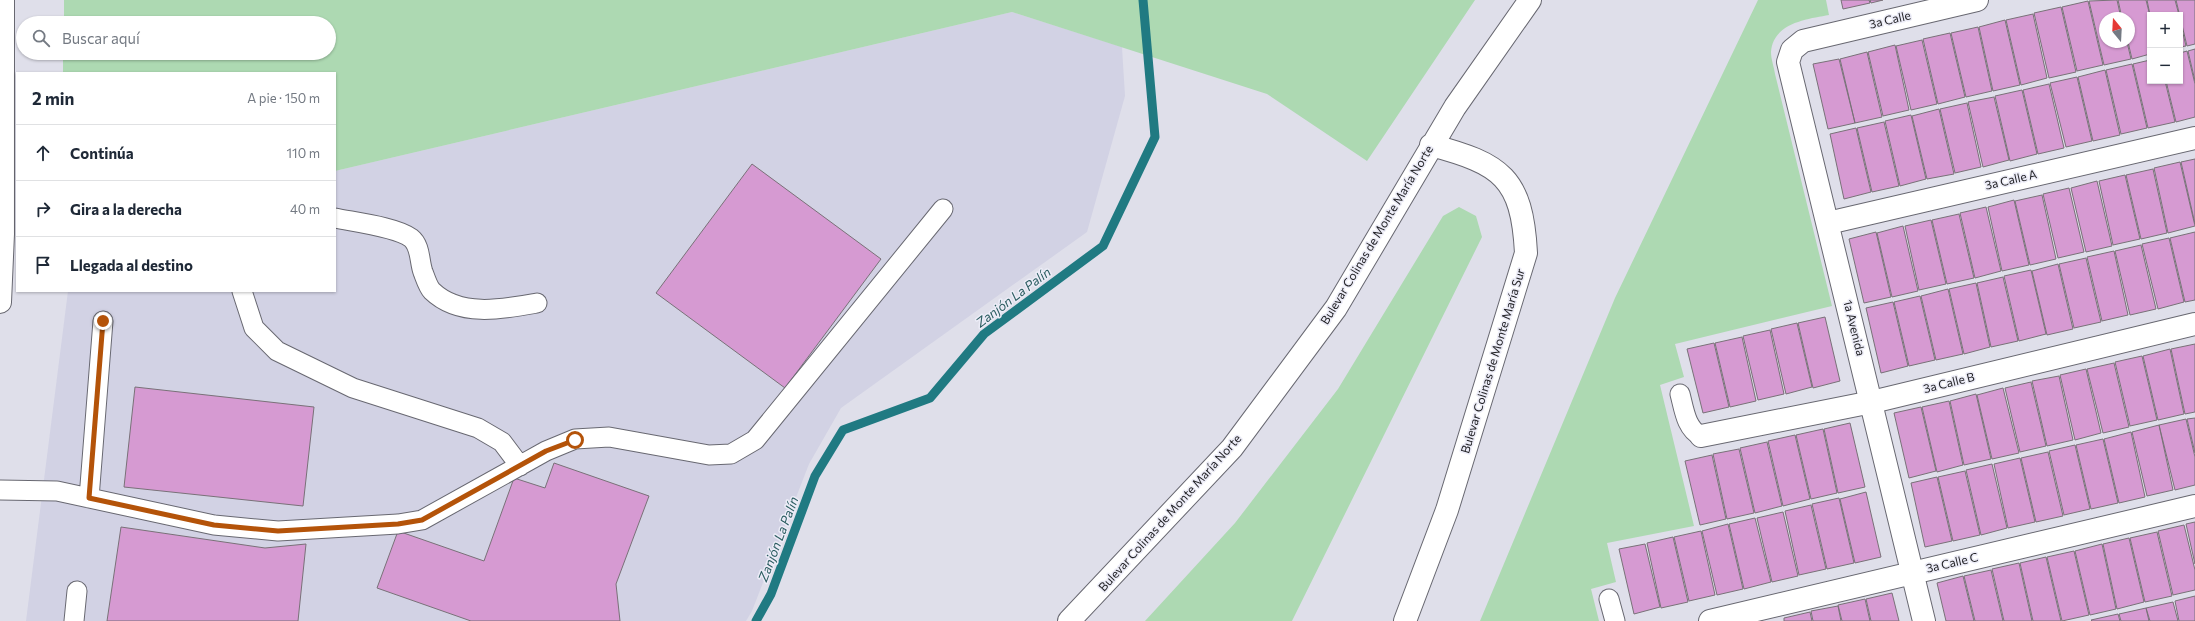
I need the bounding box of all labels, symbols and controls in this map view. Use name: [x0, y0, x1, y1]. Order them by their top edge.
street label: 3a Calle: [1868, 7, 1912, 31]
north arrow: [2099, 12, 2135, 48]
map controls: [2147, 12, 2183, 84]
button: +: [2147, 12, 2183, 48]
search box: [16, 16, 336, 60]
icon: search: [30, 27, 52, 49]
text: Buscar aquí: [62, 29, 140, 47]
button: −: [2147, 48, 2183, 84]
text: 2 min: [32, 88, 74, 109]
text: A pie · 150 m: [247, 90, 320, 106]
icon: ahead: [32, 142, 54, 164]
street label: Bulevar Colinas de Monte María Norte: [1317, 142, 1435, 327]
text: Continúa: [70, 144, 134, 162]
text: 110 m: [287, 145, 320, 161]
street label: 3a Calle A: [1983, 166, 2038, 192]
icon: right: [32, 198, 54, 220]
text: Gira a la derecha: [70, 200, 182, 218]
text: 40 m: [290, 201, 320, 217]
icon: arrive: [32, 254, 54, 276]
text: Llegada al destino: [70, 256, 193, 274]
water label: Zanjón La Palín: [972, 264, 1054, 331]
street label: Bulevar Colinas de Monte María Sur: [1457, 266, 1527, 455]
street label: 1a Avenida: [1841, 298, 1869, 357]
route end: [94, 312, 112, 330]
street label: 3a Calle B: [1922, 369, 1976, 395]
route start: [566, 431, 584, 449]
street label: Bulevar Colinas de Monte María Norte: [1095, 431, 1243, 594]
water label: Zanjón La Palín: [754, 494, 802, 585]
street label: 3a Calle C: [1924, 549, 1979, 575]

